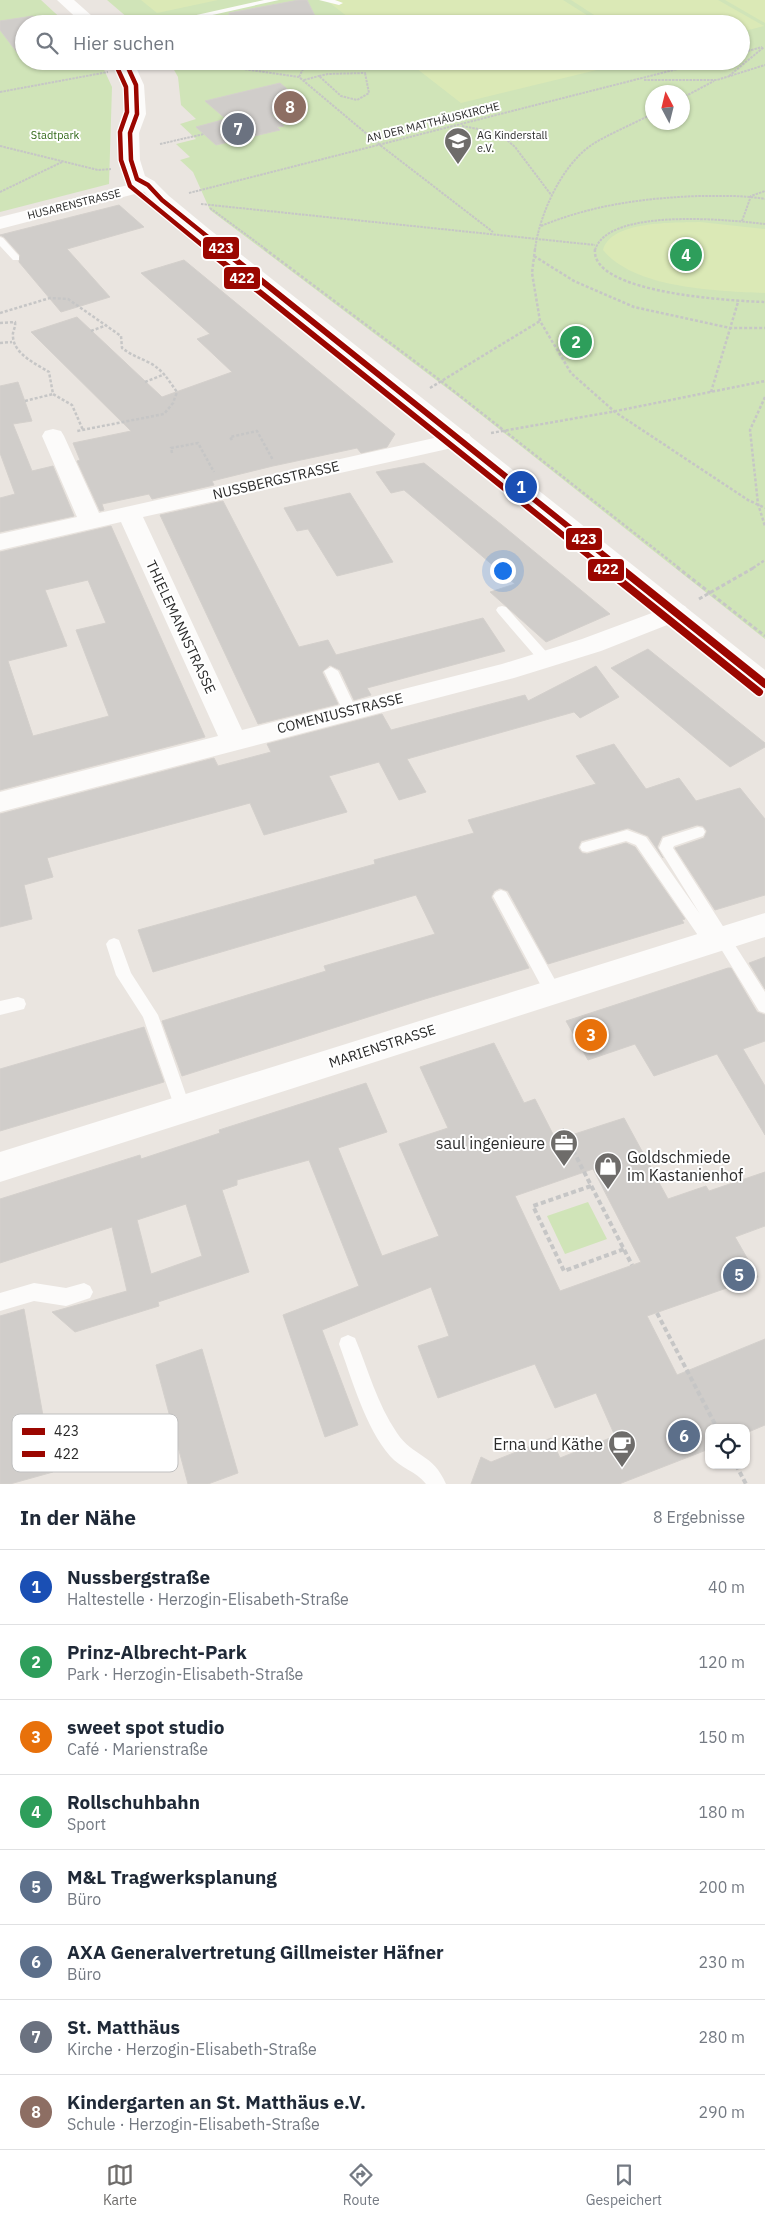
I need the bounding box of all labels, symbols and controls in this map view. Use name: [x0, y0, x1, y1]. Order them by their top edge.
search box: [15, 15, 750, 70]
icon: search: [33, 29, 61, 57]
text: Hier suchen: [73, 31, 175, 55]
north arrow: [645, 85, 690, 130]
pin: 8: [274, 88, 306, 126]
street label: AN DER MATTHÄUSKIRCHE: [365, 99, 501, 145]
pin: 7: [222, 110, 254, 148]
school or university icon: AG Kinderstall e.V.: [443, 126, 473, 165]
park label: Stadtpark: [31, 128, 79, 142]
place label: AG Kinderstall e.V.: [477, 128, 548, 155]
street label: HUSARENSTRASSE: [26, 186, 122, 222]
line badge: 423: [202, 236, 240, 260]
pin: 4: [670, 236, 702, 274]
text: 423: [208, 239, 234, 257]
line badge: 422: [223, 266, 261, 290]
text: 422: [229, 269, 255, 287]
pin: 2: [560, 323, 592, 361]
street label: NUSSBERGSTRASSE: [211, 457, 341, 503]
pin: 1: [505, 468, 537, 506]
line badge: 423: [565, 527, 603, 551]
text: 423: [571, 530, 597, 548]
street label: THIELEMANNSTRASSE: [142, 557, 220, 697]
your location: [490, 558, 516, 584]
line badge: 422: [587, 558, 625, 582]
text: 422: [593, 560, 619, 578]
street label: COMENIUSSTRASSE: [275, 689, 405, 737]
pin: 3: [575, 1016, 607, 1054]
street label: MARIENSTRASSE: [326, 1020, 438, 1072]
office icon: saul ingenieure: [549, 1128, 579, 1167]
place label: saul ingenieure: [436, 1133, 545, 1153]
place label: Goldschmiede im Kastanienhof: [627, 1147, 743, 1185]
shop icon: Goldschmiede im Kastanienhof: [593, 1151, 623, 1190]
pin: 5: [723, 1256, 755, 1294]
legend: [12, 1414, 178, 1472]
pin: 6: [668, 1417, 700, 1455]
text: 423: [54, 1422, 79, 1440]
map controls: [705, 1424, 750, 1469]
button: locate: [705, 1424, 750, 1469]
cafe icon: Erna und Käthe: [607, 1429, 637, 1468]
place label: Erna und Käthe: [493, 1434, 603, 1454]
text: 422: [54, 1445, 79, 1463]
text: In der Nähe: [20, 1503, 136, 1531]
text: 8 Ergebnisse: [653, 1507, 745, 1527]
text: Nussbergstraße: [67, 1565, 210, 1589]
text: 1: [31, 1577, 41, 1597]
text: 40 m: [708, 1577, 745, 1597]
text: Haltestelle · Herzogin-Elisabeth-Straße: [67, 1589, 349, 1609]
text: Prinz-Albrecht-Park: [67, 1640, 247, 1664]
text: 2: [31, 1652, 41, 1672]
text: 120 m: [698, 1652, 745, 1672]
text: Park · Herzogin-Elisabeth-Straße: [67, 1664, 303, 1684]
text: sweet spot studio: [67, 1715, 225, 1739]
text: 3: [31, 1727, 41, 1747]
text: 150 m: [698, 1727, 745, 1747]
text: Café · Marienstraße: [67, 1739, 208, 1759]
text: Rollschuhbahn: [67, 1790, 200, 1814]
text: 4: [31, 1802, 41, 1822]
text: 180 m: [698, 1802, 745, 1822]
text: Sport: [67, 1814, 106, 1834]
text: M&L Tragwerksplanung: [67, 1865, 277, 1889]
text: 5: [31, 1877, 41, 1897]
text: 200 m: [698, 1877, 745, 1897]
text: Büro: [67, 1889, 101, 1909]
text: AXA Generalvertretung Gillmeister Häfner: [67, 1940, 444, 1964]
text: 6: [31, 1952, 41, 1972]
text: 230 m: [698, 1952, 745, 1972]
text: Büro: [67, 1964, 101, 1984]
text: St. Matthäus: [67, 2015, 180, 2039]
text: 7: [31, 2027, 41, 2047]
text: 280 m: [698, 2027, 745, 2047]
text: Kirche · Herzogin-Elisabeth-Straße: [67, 2039, 317, 2059]
text: Kindergarten an St. Matthäus e.V.: [67, 2090, 366, 2114]
text: 8: [31, 2102, 41, 2122]
text: 290 m: [698, 2102, 745, 2122]
text: Schule · Herzogin-Elisabeth-Straße: [67, 2114, 320, 2134]
tab: Karte: [103, 2161, 137, 2209]
tab: Route: [343, 2161, 380, 2209]
tab: Gespeichert: [586, 2161, 662, 2209]

